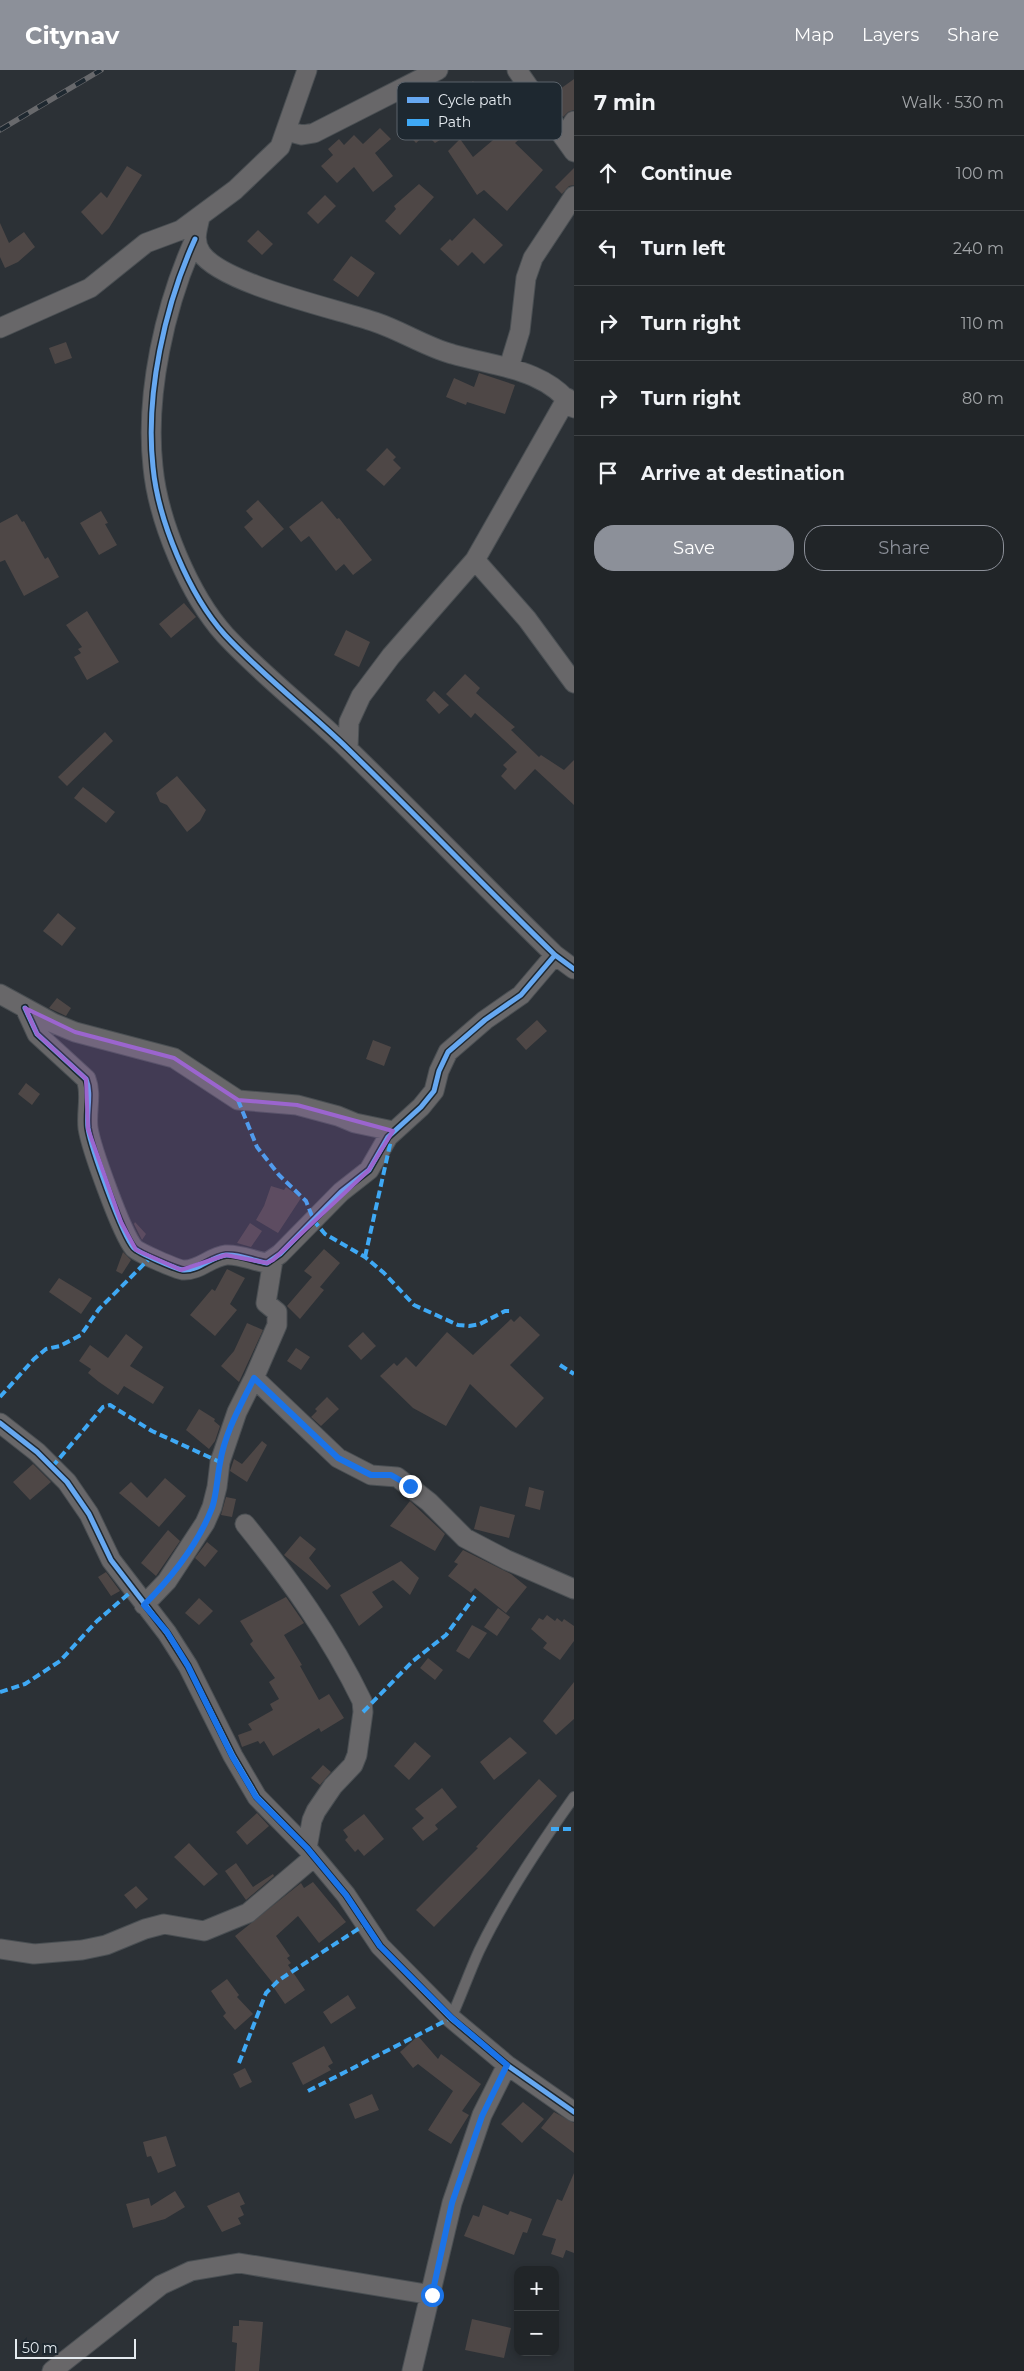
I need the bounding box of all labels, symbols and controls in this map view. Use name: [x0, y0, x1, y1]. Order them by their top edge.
text: Citynav: [25, 21, 119, 50]
text: Map: [794, 24, 834, 46]
text: Layers: [862, 24, 919, 46]
text: Share: [947, 24, 999, 46]
legend: [397, 82, 562, 140]
text: 7 min: [594, 90, 656, 115]
text: Cycle path: [438, 91, 512, 109]
text: Walk · 530 m: [902, 93, 1004, 112]
text: Path: [438, 113, 471, 131]
icon: ahead: [594, 159, 622, 187]
text: Continue: [641, 162, 732, 185]
text: 100 m: [956, 164, 1004, 183]
icon: left: [594, 234, 622, 262]
text: Turn left: [641, 237, 726, 260]
text: 240 m: [953, 239, 1004, 258]
icon: right: [594, 309, 622, 337]
text: Turn right: [641, 312, 741, 335]
text: 110 m: [961, 314, 1004, 333]
icon: right: [594, 384, 622, 412]
text: Turn right: [641, 387, 741, 410]
text: 80 m: [962, 389, 1004, 408]
icon: arrive: [594, 459, 622, 487]
text: Arrive at destination: [641, 462, 845, 485]
button: Save: [594, 525, 794, 571]
button: Share: [804, 525, 1004, 571]
route end: [399, 1475, 422, 1498]
map controls: [514, 2266, 559, 2356]
button: +: [514, 2266, 559, 2311]
route start: [421, 2284, 444, 2307]
button: −: [514, 2311, 559, 2356]
scale bar: [15, 2336, 136, 2359]
text: 50 m: [22, 2339, 58, 2357]

